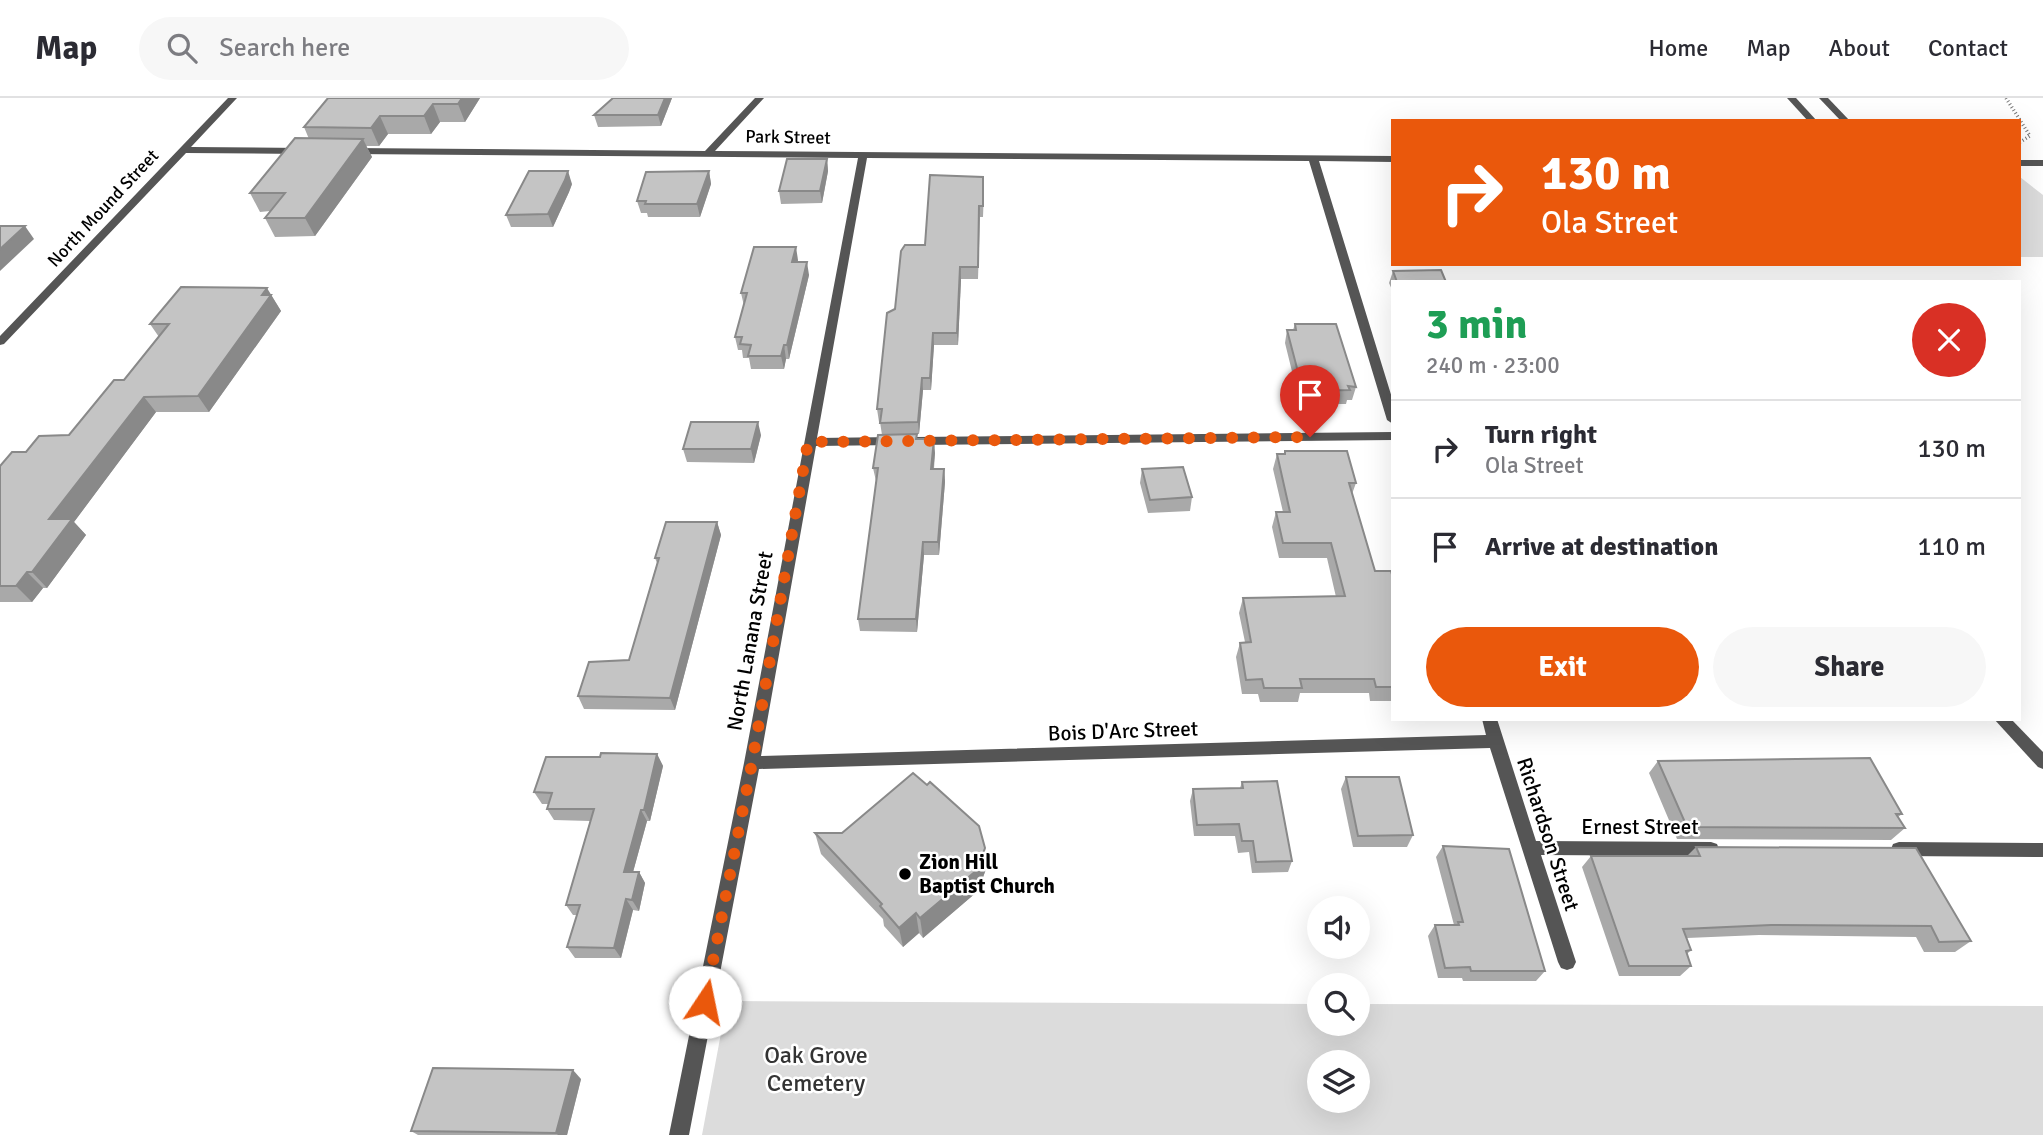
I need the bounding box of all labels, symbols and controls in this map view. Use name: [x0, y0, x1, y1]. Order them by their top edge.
search box: [139, 17, 629, 80]
text: Map: [35, 28, 97, 69]
icon: search: [163, 29, 201, 67]
text: Search here: [219, 32, 350, 64]
text: Home: [1648, 33, 1708, 63]
text: Map: [1746, 33, 1791, 63]
text: About: [1829, 33, 1890, 63]
text: Contact: [1928, 33, 2008, 63]
street label: Park Street: [745, 125, 831, 149]
text: 130 m: [1541, 143, 1671, 203]
street label: North Mound Street: [43, 145, 163, 271]
icon: right: [1426, 147, 1517, 238]
text: Ola Street: [1541, 203, 1678, 242]
text: 3 min: [1426, 299, 1527, 350]
button: close: [1912, 303, 1986, 377]
text: 240 m · 23:00: [1426, 351, 1560, 380]
pin: [1280, 365, 1340, 437]
icon: arrive: [1291, 376, 1329, 414]
text: Turn right: [1485, 419, 1597, 451]
icon: right: [1426, 430, 1464, 468]
text: 130 m: [1917, 433, 1986, 465]
text: Ola Street: [1485, 451, 1584, 480]
icon: arrive: [1426, 528, 1464, 566]
text: Arrive at destination: [1485, 531, 1718, 563]
text: 110 m: [1917, 531, 1986, 563]
street label: North Lanana Street: [721, 549, 779, 733]
button: Exit: [1426, 627, 1699, 707]
button: Share: [1713, 627, 1986, 707]
street label: Bois D'Arc Street: [1047, 715, 1199, 747]
street label: Richardson Street: [1511, 754, 1585, 914]
street label: Ernest Street: [1581, 814, 1699, 840]
place label: Zion Hill Baptist Church: [919, 849, 1055, 899]
marker: Zion Hill Baptist Church: [897, 866, 913, 882]
map controls: [1307, 896, 1370, 1113]
button: sound: [1307, 896, 1370, 959]
position arrow: [668, 965, 742, 1039]
button: search: [1307, 973, 1370, 1036]
park label: Oak Grove Cemetery: [764, 1040, 868, 1098]
button: layers: [1307, 1050, 1370, 1113]

